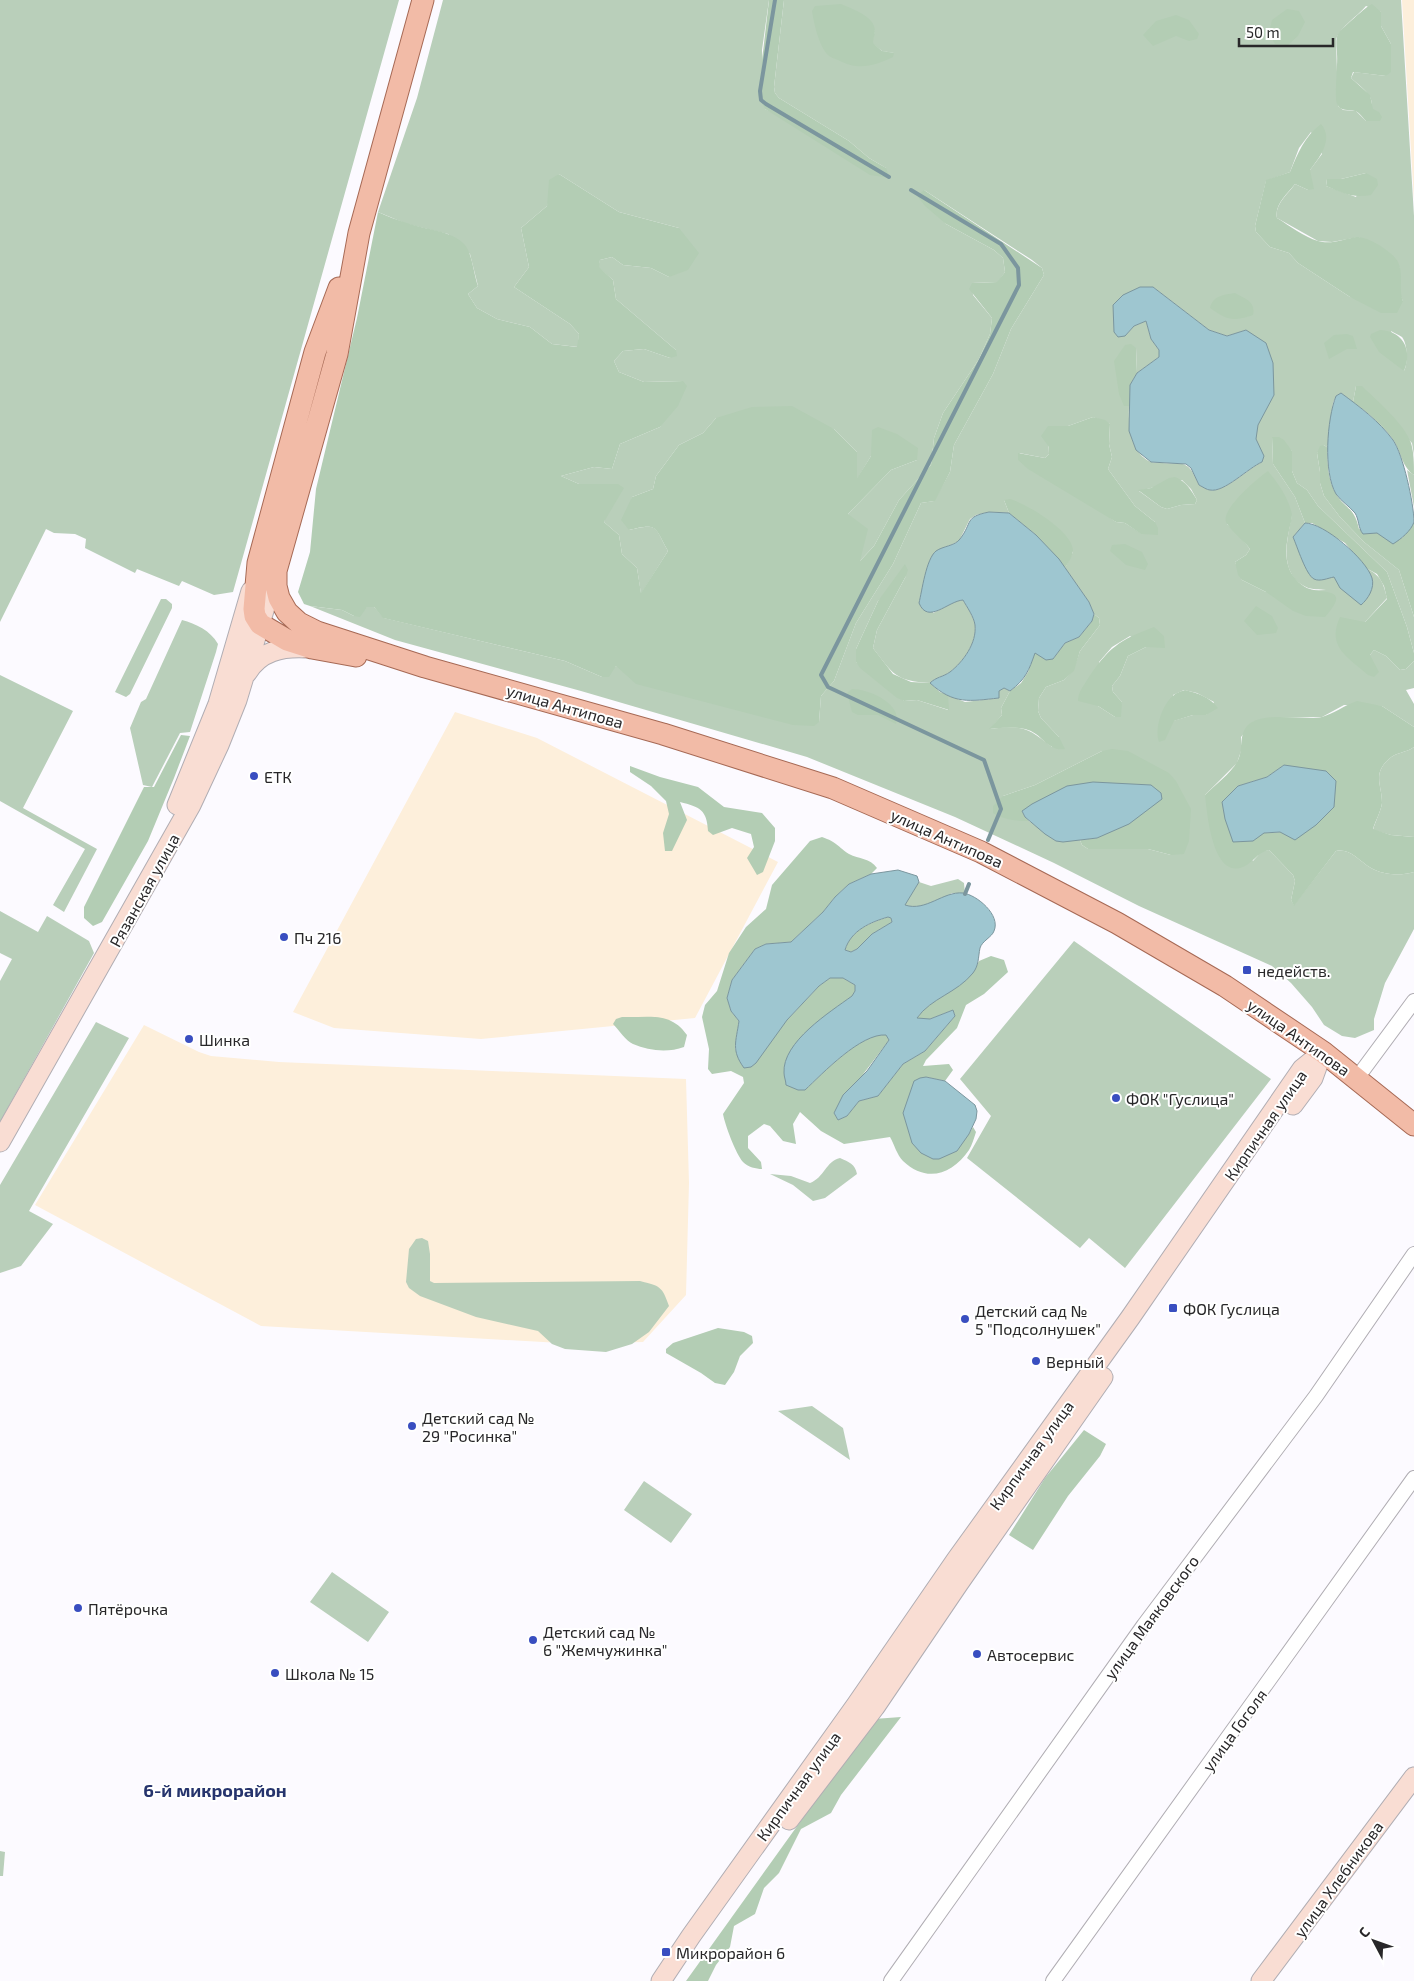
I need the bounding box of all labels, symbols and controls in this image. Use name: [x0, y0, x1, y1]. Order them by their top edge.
scale bar: [1239, 15, 1333, 47]
text: 50 m: [1246, 23, 1280, 41]
street label: улица Антипова: [504, 680, 626, 733]
place label: ЕТК: [264, 767, 292, 786]
marker: ЕТК: [248, 770, 260, 782]
street label: улица Антипова: [888, 805, 1006, 872]
street label: Рязанская улица: [105, 830, 184, 950]
place label: Пч 216: [294, 928, 341, 947]
marker: Пч 216: [278, 931, 290, 943]
place label: недейств.: [1257, 961, 1330, 980]
marker: недейств.: [1241, 964, 1253, 976]
street label: улица Антипова: [1244, 995, 1354, 1080]
place label: Шинка: [199, 1030, 250, 1049]
marker: Шинка: [183, 1033, 195, 1045]
street label: Кирпичная улица: [1220, 1066, 1311, 1184]
place label: ФОК "Гуслица": [1126, 1089, 1234, 1109]
marker: ФОК "Гуслица": [1110, 1092, 1122, 1104]
place label: ФОК Гуслица: [1183, 1299, 1280, 1319]
place label: Детский сад № 5 "Подсолнушек": [975, 1301, 1101, 1339]
marker: ФОК Гуслица: [1167, 1302, 1179, 1314]
marker: Детский сад № 5 "Подсолнушек": [959, 1313, 971, 1325]
place label: Верный: [1046, 1352, 1104, 1371]
marker: Верный: [1030, 1355, 1042, 1367]
street label: Кирпичная улица: [985, 1397, 1078, 1514]
place label: Детский сад № 29 "Росинка": [422, 1408, 535, 1445]
marker: Детский сад № 29 "Росинка": [406, 1420, 418, 1432]
street label: улица Маяковского: [1100, 1551, 1203, 1683]
place label: Пятёрочка: [88, 1599, 168, 1618]
marker: Пятёрочка: [72, 1602, 84, 1614]
place label: Детский сад № 6 "Жемчужинка": [543, 1622, 667, 1660]
marker: Детский сад № 6 "Жемчужинка": [527, 1634, 539, 1646]
place label: Автосервис: [987, 1645, 1075, 1664]
marker: Автосервис: [971, 1648, 983, 1660]
place label: Школа № 15: [285, 1664, 374, 1683]
marker: Школа № 15: [269, 1667, 281, 1679]
street label: улица Гоголя: [1198, 1685, 1271, 1775]
street label: Кирпичная улица: [752, 1728, 845, 1845]
district label: 6-й микрорайон: [143, 1779, 287, 1801]
street label: улица Хлебникова: [1289, 1817, 1387, 1941]
north arrow: [1349, 1916, 1399, 1966]
text: С: [1355, 1923, 1373, 1941]
place label: Микрорайон 6: [676, 1943, 785, 1962]
marker: Микрорайон 6: [660, 1946, 672, 1958]

